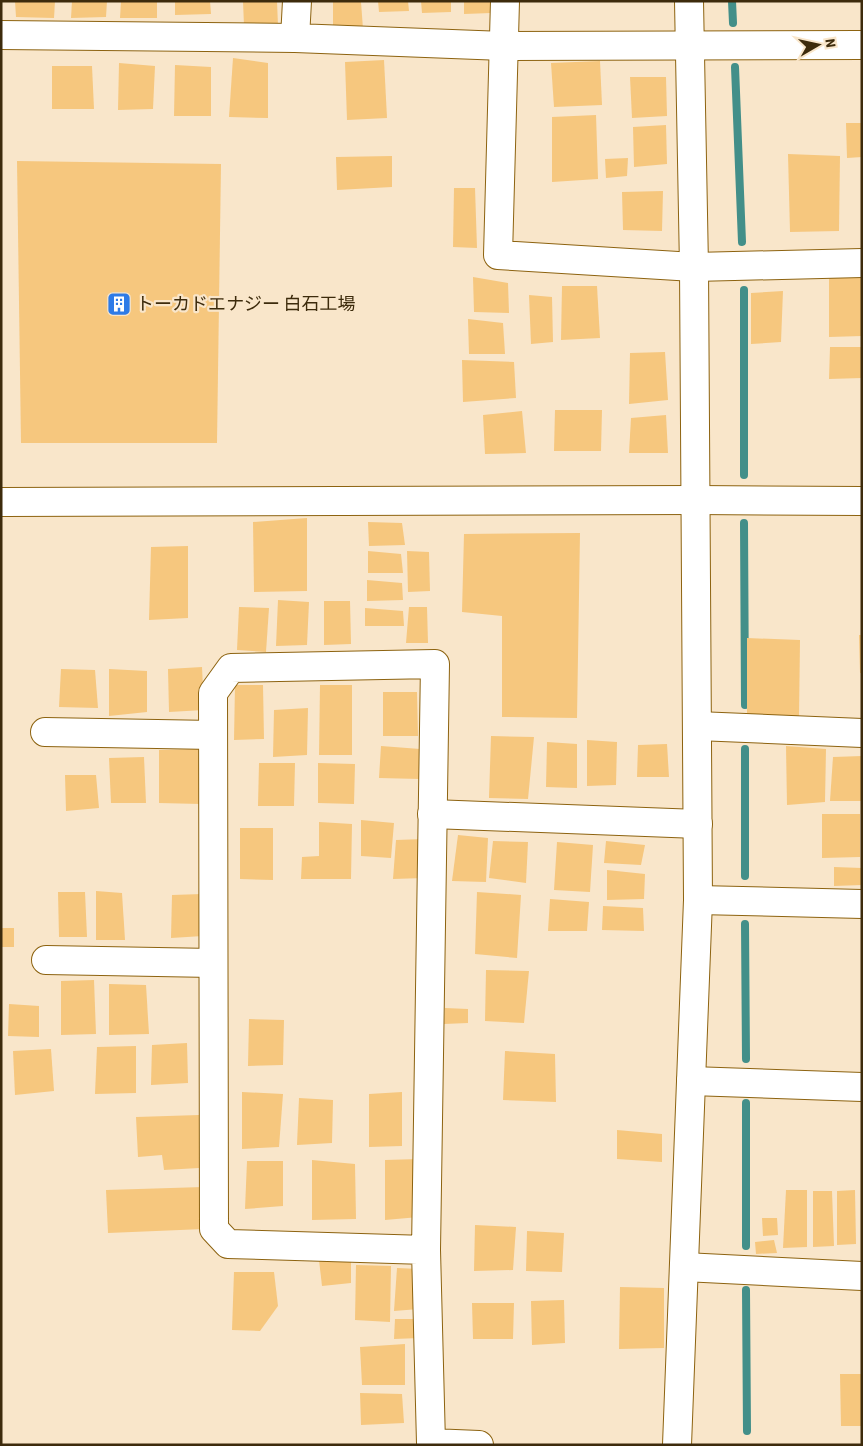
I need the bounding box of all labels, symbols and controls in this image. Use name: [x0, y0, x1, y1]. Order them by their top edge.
north arrow: [793, 20, 843, 70]
text: N: [819, 37, 840, 49]
building icon: トーカドエナジー 白石工場: [106, 291, 132, 317]
place label: トーカドエナジー 白石工場: [136, 292, 356, 317]

